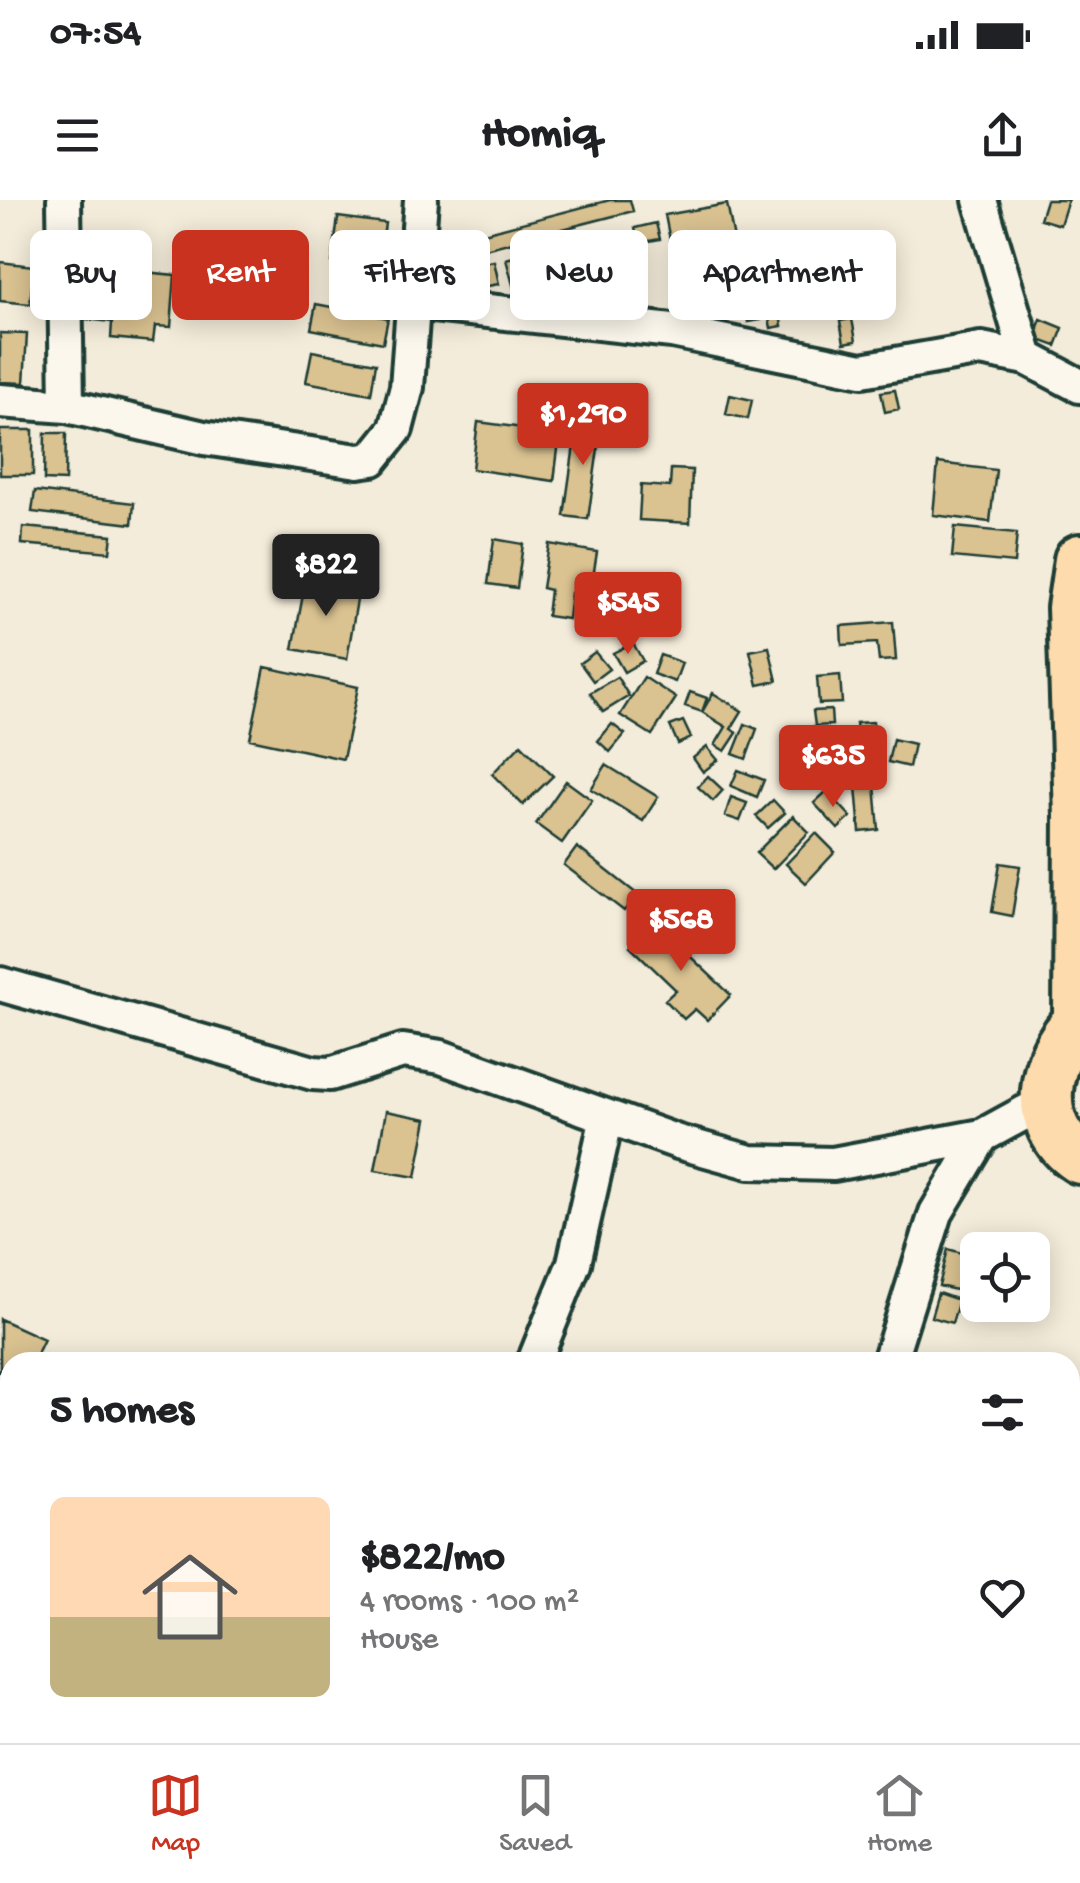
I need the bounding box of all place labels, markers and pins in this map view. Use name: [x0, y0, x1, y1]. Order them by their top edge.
pin: $1,290: [502, 383, 664, 468]
pin: $822: [267, 534, 385, 619]
pin: $545: [569, 572, 687, 657]
pin: $635: [774, 725, 892, 810]
pin: $568: [622, 889, 740, 974]

